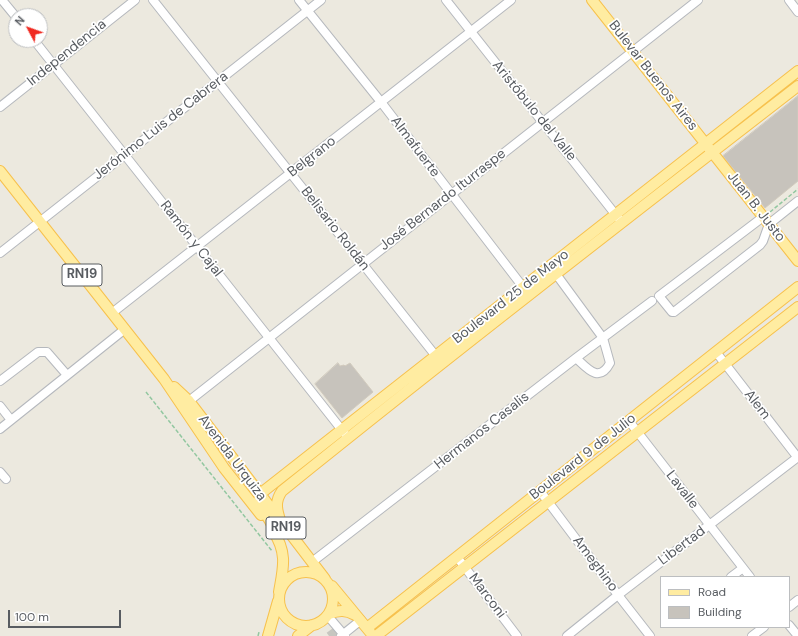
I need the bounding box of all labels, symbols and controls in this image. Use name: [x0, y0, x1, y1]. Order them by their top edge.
north arrow: [8, 8, 48, 48]
text: N: [12, 13, 28, 28]
street label: Independencia: [24, 16, 110, 90]
street label: Bulevar Buenos Aires: [605, 18, 701, 134]
street label: Aristóbulo del Valle: [488, 58, 580, 164]
street label: Jerónimo Luis de Cabrera: [90, 68, 232, 184]
street label: Almafuerte: [387, 113, 443, 181]
street label: Belgrano: [285, 133, 339, 181]
street label: José Bernardo Iturraspe: [377, 146, 509, 254]
street label: Juan B. Justo: [723, 168, 789, 246]
street label: Belisario Roldán: [297, 184, 373, 274]
street label: Ramón y Cajal: [156, 198, 226, 280]
street label: Boulevard 25 de Mayo: [449, 246, 573, 348]
road number: RN19: [62, 264, 102, 286]
street label: Alem: [740, 387, 774, 423]
street label: Hermanos Casalis: [431, 389, 533, 473]
street label: Boulevard 9 de Julio: [526, 410, 640, 504]
street label: Avenida Urquiza: [194, 412, 270, 504]
street label: Lavalle: [662, 468, 702, 512]
road number: RN19: [266, 517, 306, 539]
street label: Libertad: [655, 523, 709, 569]
street label: Ameghino: [569, 533, 621, 595]
street label: Marconi: [465, 570, 509, 622]
legend: [660, 576, 790, 628]
text: Road: [698, 584, 726, 600]
scale bar: [10, 602, 123, 628]
text: Building: [698, 604, 742, 620]
text: 100 m: [15, 609, 49, 625]

